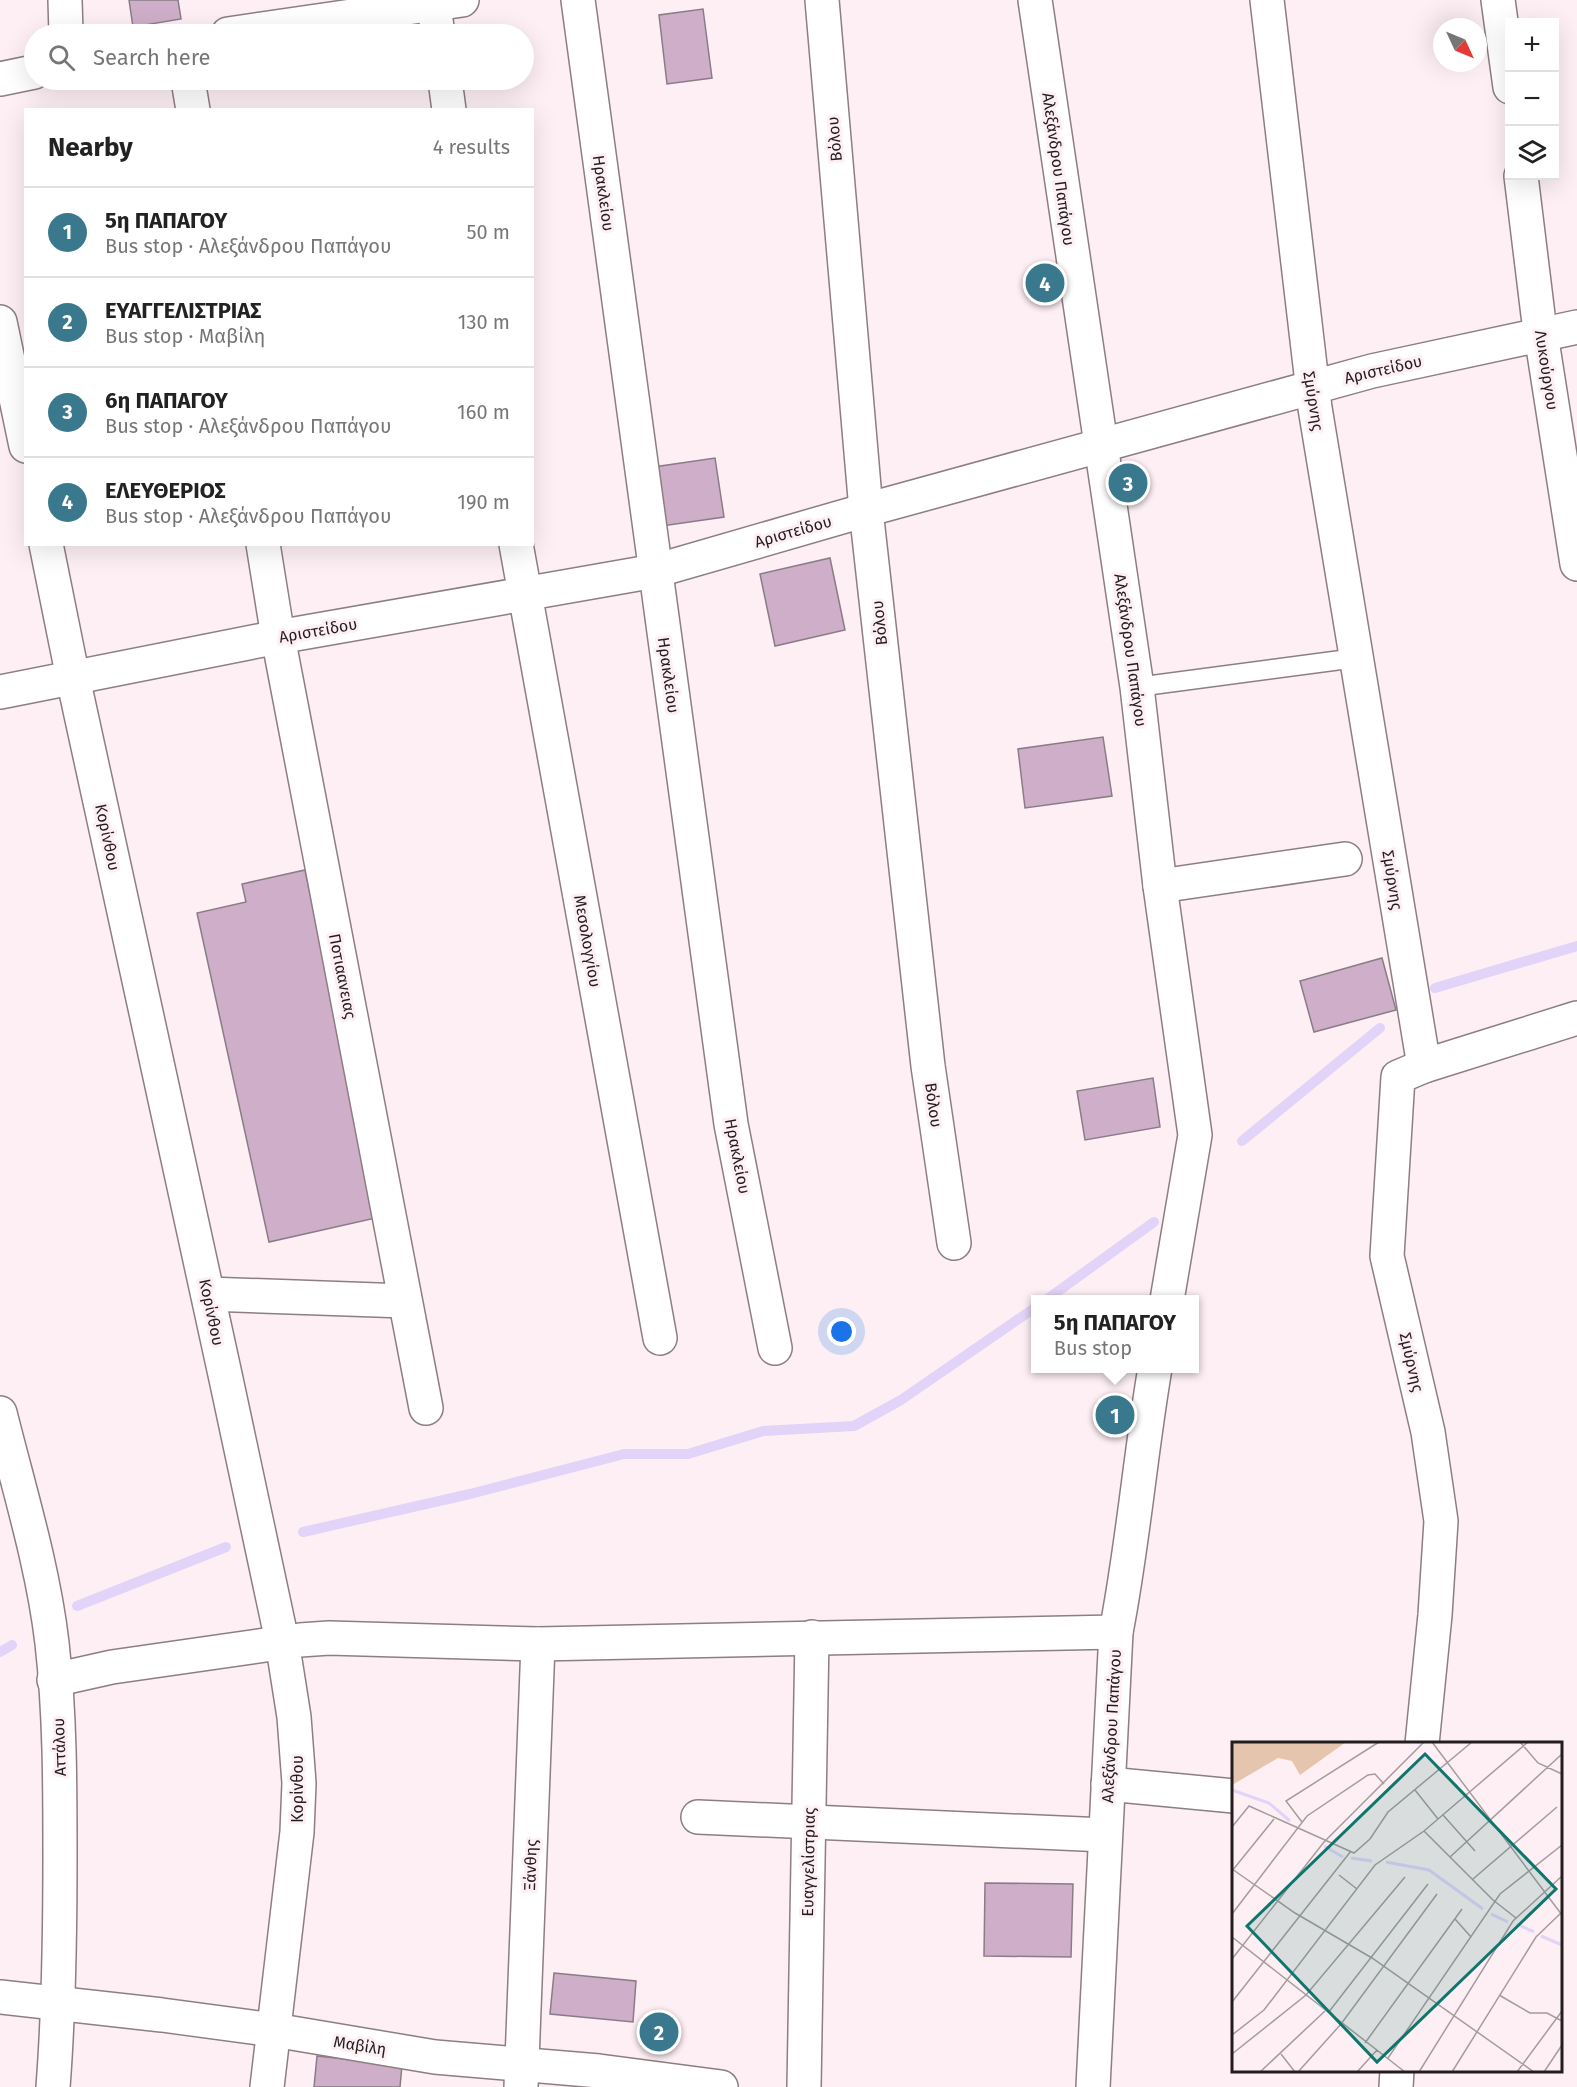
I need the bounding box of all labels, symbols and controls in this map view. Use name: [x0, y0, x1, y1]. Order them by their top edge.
north arrow: [1433, 18, 1487, 72]
map controls: [1505, 18, 1559, 180]
button: +: [1505, 18, 1559, 72]
search box: [24, 24, 534, 90]
icon: search: [45, 41, 78, 74]
text: Search here: [93, 44, 211, 71]
button: −: [1505, 72, 1559, 126]
street label: Αλεξάνδρου Παπάγου: [1038, 91, 1079, 247]
street label: Βόλου: [823, 116, 846, 162]
button: layers: [1505, 126, 1559, 180]
text: Nearby: [48, 132, 133, 163]
text: 4 results: [433, 135, 510, 159]
street label: Ηρακλείου: [589, 154, 618, 232]
text: 5η ΠΑΠΑΓΟΥ: [105, 207, 227, 234]
text: 1: [63, 220, 72, 244]
text: 50 m: [466, 220, 510, 244]
text: Bus stop · Αλεξάνδρου Παπάγου: [105, 234, 391, 258]
pin: 4: [1026, 260, 1064, 306]
text: ΕΥΑΓΓΕΛΙΣΤΡΙΑΣ: [105, 297, 261, 324]
text: 2: [62, 310, 73, 334]
text: 130 m: [458, 310, 510, 334]
text: Bus stop · Μαβίλη: [105, 324, 265, 348]
street label: Λυκούργου: [1531, 329, 1562, 411]
street label: Αριστείδου: [1342, 351, 1424, 388]
street label: Σμύρνης: [1299, 370, 1328, 433]
text: 6η ΠΑΠΑΓΟΥ: [105, 387, 228, 414]
text: 3: [62, 400, 73, 424]
text: 160 m: [457, 400, 510, 424]
text: Bus stop · Αλεξάνδρου Παπάγου: [105, 414, 391, 438]
pin: 3: [1108, 460, 1148, 506]
text: ΕΛΕΥΘΕΡΙΟΣ: [105, 477, 226, 504]
text: 4: [62, 490, 73, 514]
text: 190 m: [457, 490, 510, 514]
text: Bus stop · Αλεξάνδρου Παπάγου: [105, 504, 391, 528]
street label: Αριστείδου: [752, 511, 834, 552]
street label: Αλεξάνδρου Παπάγου: [1110, 572, 1151, 728]
street label: Βόλου: [868, 600, 891, 646]
street label: Αριστείδου: [277, 614, 359, 647]
street label: Ηρακλείου: [654, 636, 683, 714]
street label: Κορίνθου: [91, 802, 124, 872]
street label: Σμύρνης: [1378, 849, 1407, 912]
street label: Μεσολογγίου: [570, 893, 605, 989]
street label: Ποτιαανειας: [325, 932, 360, 1021]
street label: Βόλου: [921, 1081, 946, 1129]
street label: Ηρακλείου: [721, 1117, 754, 1195]
street label: Κορίνθου: [195, 1277, 228, 1347]
popup: [1031, 1295, 1199, 1373]
text: 5η ΠΑΠΑΓΟΥ: [1054, 1309, 1176, 1336]
your location: [827, 1317, 856, 1346]
street label: Σμύρνης: [1395, 1331, 1428, 1394]
text: Bus stop: [1054, 1336, 1132, 1360]
pin: 1: [1096, 1392, 1134, 1438]
street label: Αλεξάνδρου Παπάγου: [1098, 1649, 1125, 1804]
street label: Αττάλου: [49, 1717, 70, 1777]
inset map: [1232, 1742, 1562, 2072]
street label: Κορίνθου: [288, 1755, 307, 1823]
street label: Ευαγγελίστριας: [798, 1807, 819, 1917]
street label: Ξάνθης: [520, 1839, 541, 1891]
pin: 2: [640, 2010, 678, 2054]
street label: Μαβίλη: [332, 2032, 388, 2059]

